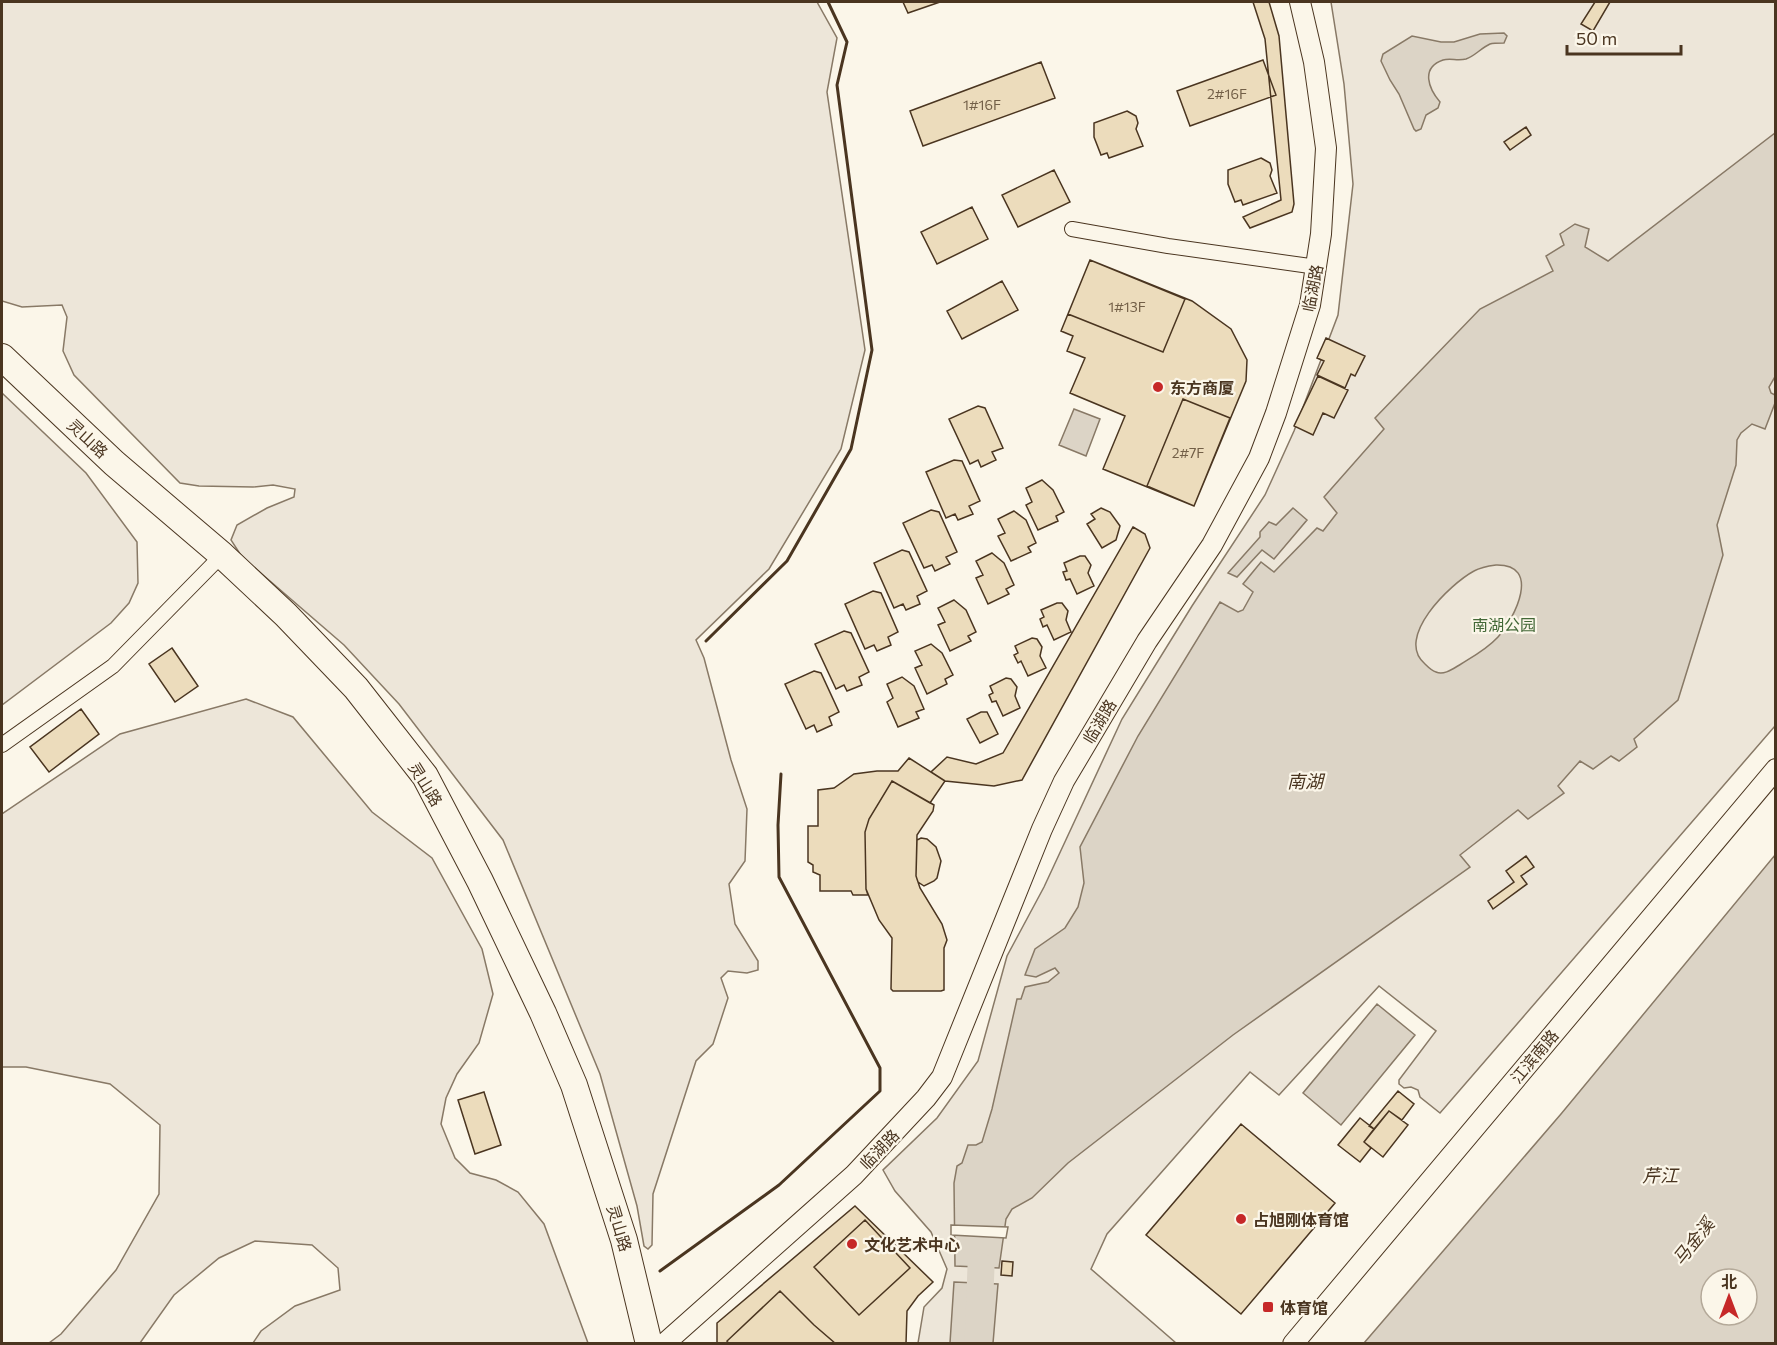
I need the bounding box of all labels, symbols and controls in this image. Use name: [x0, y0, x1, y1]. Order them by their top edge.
scale bar: [1567, 18, 1681, 56]
text: 50 m: [1576, 27, 1617, 49]
house number: 2#16F: [1207, 85, 1247, 102]
house number: 1#16F: [963, 96, 1001, 113]
street label: 临湖路: [1298, 263, 1326, 313]
house number: 1#13F: [1108, 298, 1146, 315]
place label: 东方商厦: [1170, 378, 1234, 397]
marker: 东方商厦: [1151, 380, 1165, 394]
street label: 灵山路: [64, 415, 112, 461]
house number: 2#7F: [1172, 444, 1204, 461]
park label: 南湖公园: [1472, 615, 1536, 634]
street label: 临湖路: [1078, 696, 1120, 746]
street label: 灵山路: [405, 759, 447, 809]
water label: 南湖: [1287, 770, 1326, 792]
street label: 江滨南路: [1506, 1025, 1562, 1087]
street label: 临湖路: [855, 1125, 903, 1173]
water label: 芹江: [1642, 1164, 1680, 1186]
street label: 灵山路: [604, 1202, 636, 1254]
place label: 占旭刚体育馆: [1253, 1210, 1349, 1229]
marker: 占旭刚体育馆: [1234, 1212, 1248, 1226]
water label: 马金溪: [1667, 1212, 1720, 1269]
place label: 文化艺术中心: [864, 1235, 960, 1254]
marker: 文化艺术中心: [845, 1237, 859, 1251]
north arrow: [1699, 1267, 1759, 1327]
text: 北: [1721, 1272, 1737, 1291]
place label: 体育馆: [1280, 1298, 1328, 1317]
marker: 体育馆: [1261, 1300, 1275, 1314]

